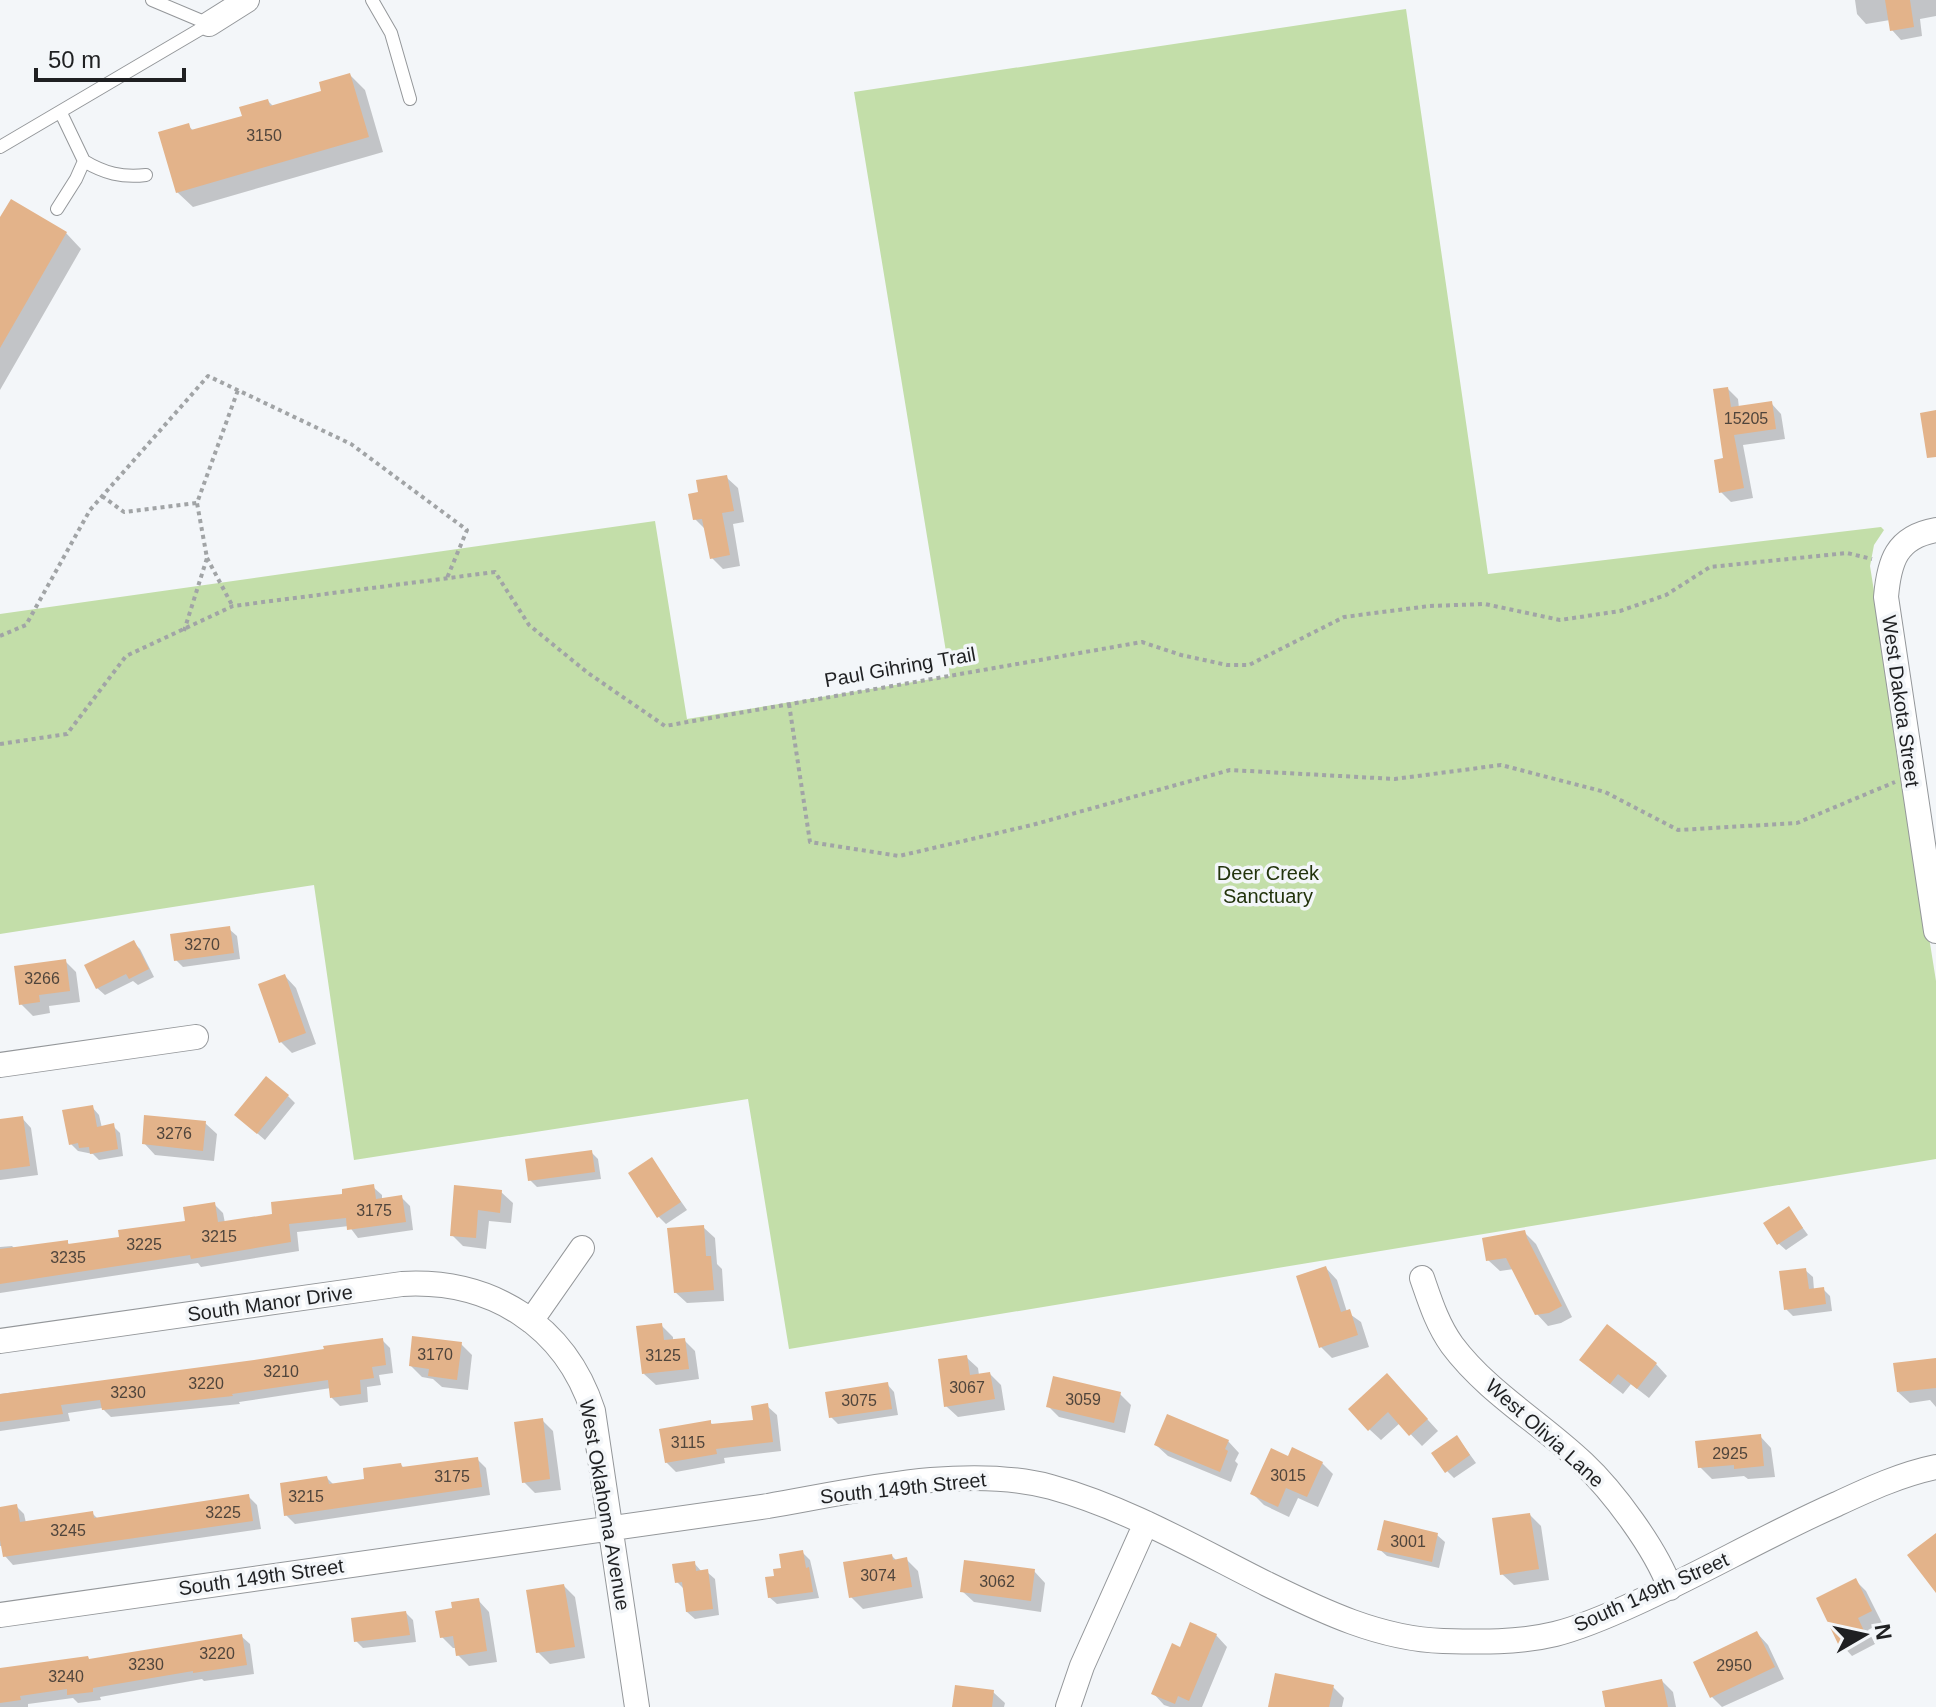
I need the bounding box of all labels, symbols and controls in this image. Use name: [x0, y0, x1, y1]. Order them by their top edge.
scale bar: [36, 32, 184, 82]
text: 50 m: [48, 46, 101, 73]
house number: 3150: [246, 127, 282, 144]
house number: 15205: [1724, 410, 1768, 427]
street label: West Dakota Street: [1878, 614, 1924, 789]
street label: Paul Gihring Trail: [823, 643, 977, 691]
park label: Deer Creek Sanctuary: [1217, 862, 1320, 907]
house number: 3270: [184, 936, 220, 953]
house number: 3266: [24, 970, 60, 987]
house number: 3276: [156, 1125, 192, 1142]
house number: 3175: [356, 1202, 392, 1219]
house number: 3215: [201, 1228, 237, 1245]
house number: 3225: [126, 1236, 162, 1253]
house number: 3235: [50, 1249, 86, 1266]
street label: South Manor Drive: [186, 1281, 354, 1325]
house number: 3170: [417, 1346, 453, 1363]
house number: 3125: [645, 1347, 681, 1364]
house number: 3210: [263, 1363, 299, 1380]
street label: West Olivia Lane: [1482, 1374, 1608, 1492]
house number: 3220: [188, 1375, 224, 1392]
house number: 3067: [949, 1379, 985, 1396]
house number: 3230: [110, 1384, 146, 1401]
house number: 3059: [1065, 1391, 1101, 1408]
house number: 3075: [841, 1392, 877, 1409]
street label: West Oklahoma Avenue: [576, 1398, 634, 1612]
house number: 3115: [671, 1434, 705, 1451]
house number: 2925: [1712, 1445, 1748, 1462]
house number: 3015: [1270, 1467, 1306, 1484]
house number: 3175: [434, 1468, 470, 1485]
street label: South 149th Street: [819, 1468, 988, 1508]
house number: 3215: [288, 1488, 324, 1505]
house number: 3225: [205, 1504, 241, 1521]
house number: 3245: [50, 1522, 86, 1539]
house number: 3001: [1390, 1533, 1426, 1550]
street label: South 149th Street: [1570, 1548, 1732, 1636]
street label: South 149th Street: [177, 1554, 346, 1599]
house number: 3074: [860, 1567, 896, 1584]
house number: 3062: [979, 1573, 1015, 1590]
north arrow: [1824, 1595, 1904, 1675]
text: N: [1870, 1622, 1897, 1642]
house number: 3220: [199, 1645, 235, 1662]
house number: 3230: [128, 1656, 164, 1673]
house number: 2950: [1716, 1657, 1752, 1674]
house number: 3240: [48, 1668, 84, 1685]

